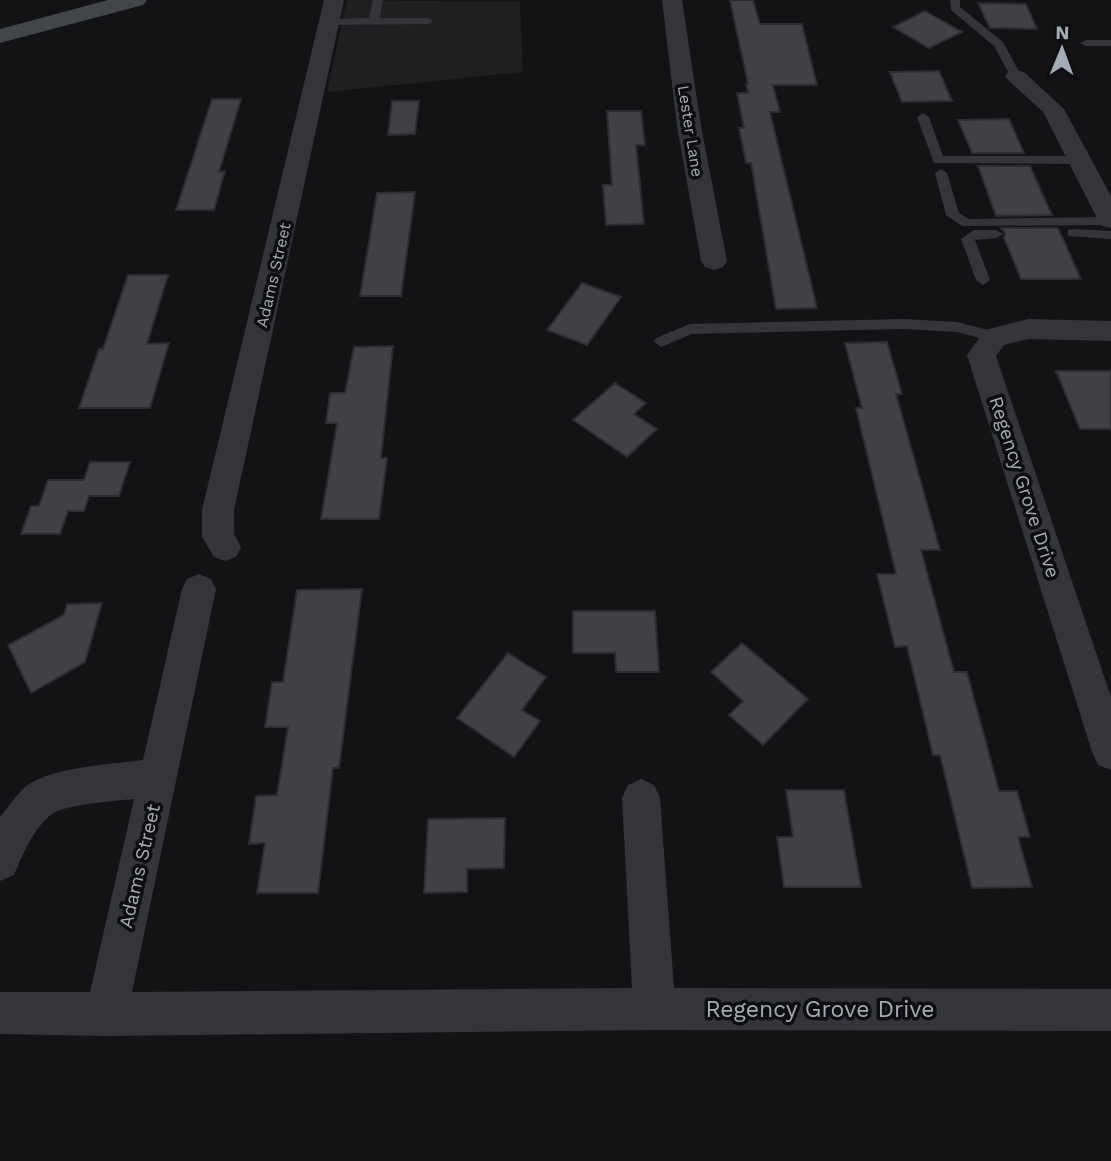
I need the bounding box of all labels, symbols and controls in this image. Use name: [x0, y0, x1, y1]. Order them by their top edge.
north arrow: [1027, 14, 1097, 84]
text: N: [1055, 21, 1070, 44]
street label: Lester Lane: [674, 84, 707, 178]
street label: Adams Street: [252, 221, 295, 329]
street label: Regency Grove Drive: [984, 394, 1065, 581]
street label: Adams Street: [114, 802, 165, 930]
street label: Regency Grove Drive: [705, 996, 935, 1023]

